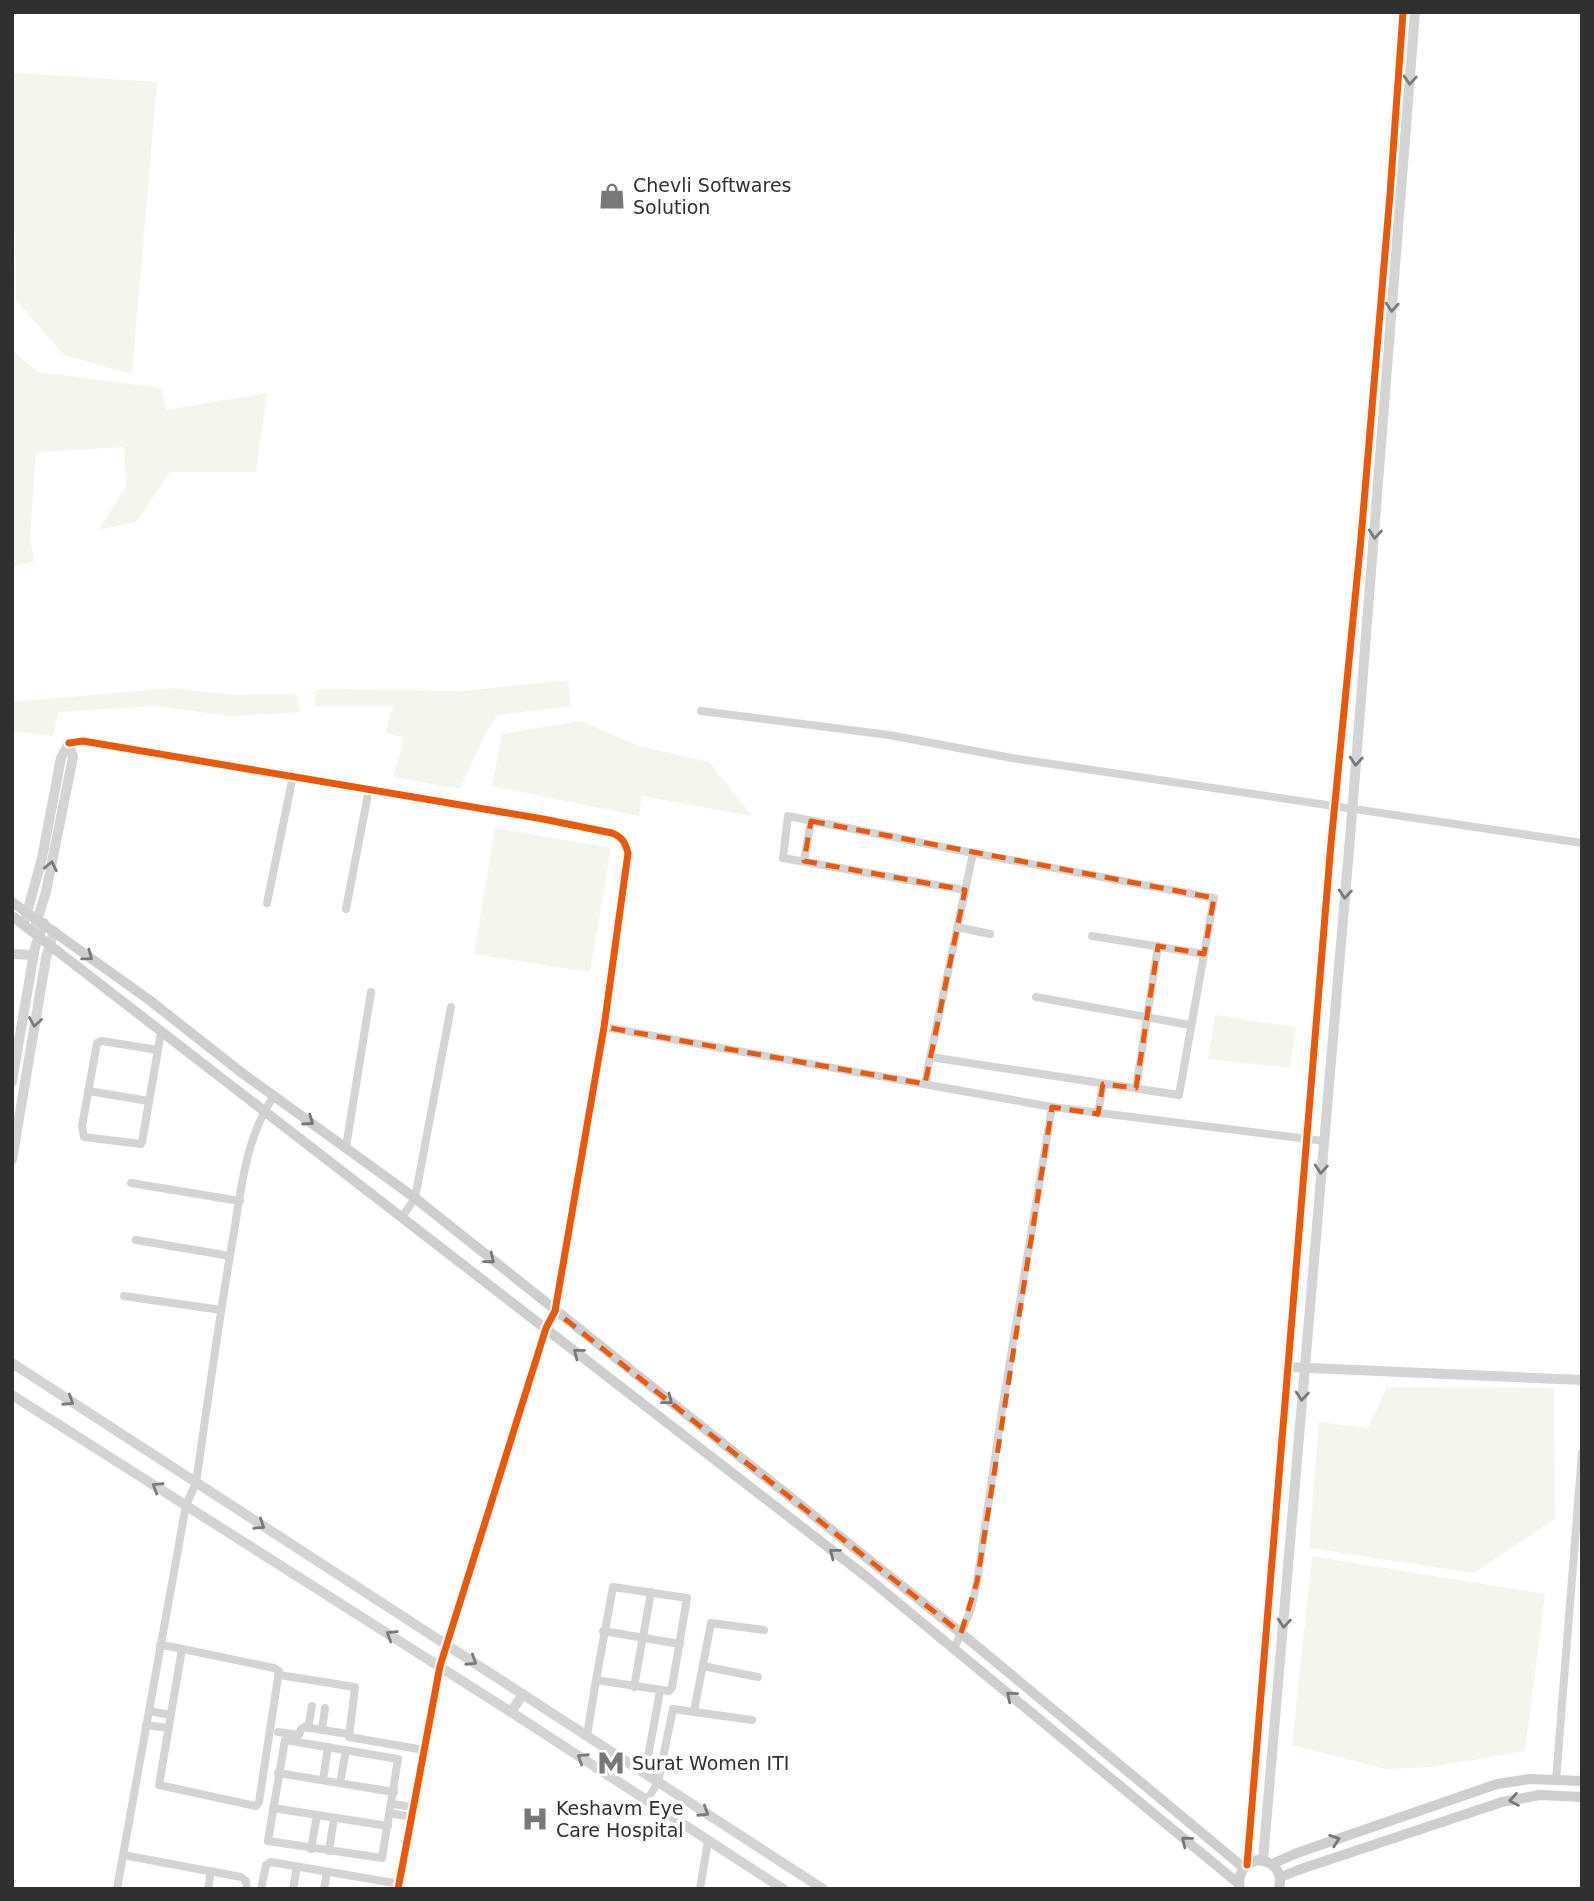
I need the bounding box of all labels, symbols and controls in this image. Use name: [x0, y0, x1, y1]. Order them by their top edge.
one-way arrow: [1403, 75, 1418, 86]
place label: Chevli Softwares Solution: [633, 174, 792, 218]
shop icon: Chevli Softwares Solution: [597, 181, 627, 211]
one-way arrow: [1385, 302, 1400, 313]
one-way arrow: [1368, 529, 1383, 540]
one-way arrow: [1349, 755, 1364, 766]
one-way arrow: [43, 860, 58, 872]
one-way arrow: [1338, 888, 1353, 899]
one-way arrow: [80, 947, 93, 960]
one-way arrow: [28, 1016, 43, 1027]
one-way arrow: [301, 1113, 314, 1125]
one-way arrow: [1314, 1164, 1329, 1175]
one-way arrow: [483, 1250, 495, 1263]
one-way arrow: [573, 1348, 585, 1361]
one-way arrow: [661, 1391, 673, 1404]
one-way arrow: [1295, 1391, 1310, 1402]
one-way arrow: [62, 1392, 75, 1405]
one-way arrow: [152, 1482, 165, 1495]
one-way arrow: [252, 1516, 265, 1529]
one-way arrow: [830, 1549, 842, 1562]
one-way arrow: [1276, 1617, 1291, 1628]
one-way arrow: [385, 1630, 398, 1643]
one-way arrow: [464, 1653, 477, 1666]
one-way arrow: [1006, 1692, 1019, 1704]
metro station icon: Surat Women ITI: [596, 1748, 626, 1778]
place label: Surat Women ITI: [632, 1752, 789, 1774]
one-way arrow: [577, 1753, 590, 1766]
one-way arrow: [1508, 1792, 1520, 1807]
place label: Keshavm Eye Care Hospital: [556, 1797, 684, 1841]
one-way arrow: [696, 1803, 709, 1816]
hospital icon: Keshavm Eye Care Hospital: [520, 1804, 550, 1834]
one-way arrow: [1329, 1834, 1341, 1848]
one-way arrow: [1182, 1837, 1195, 1849]

